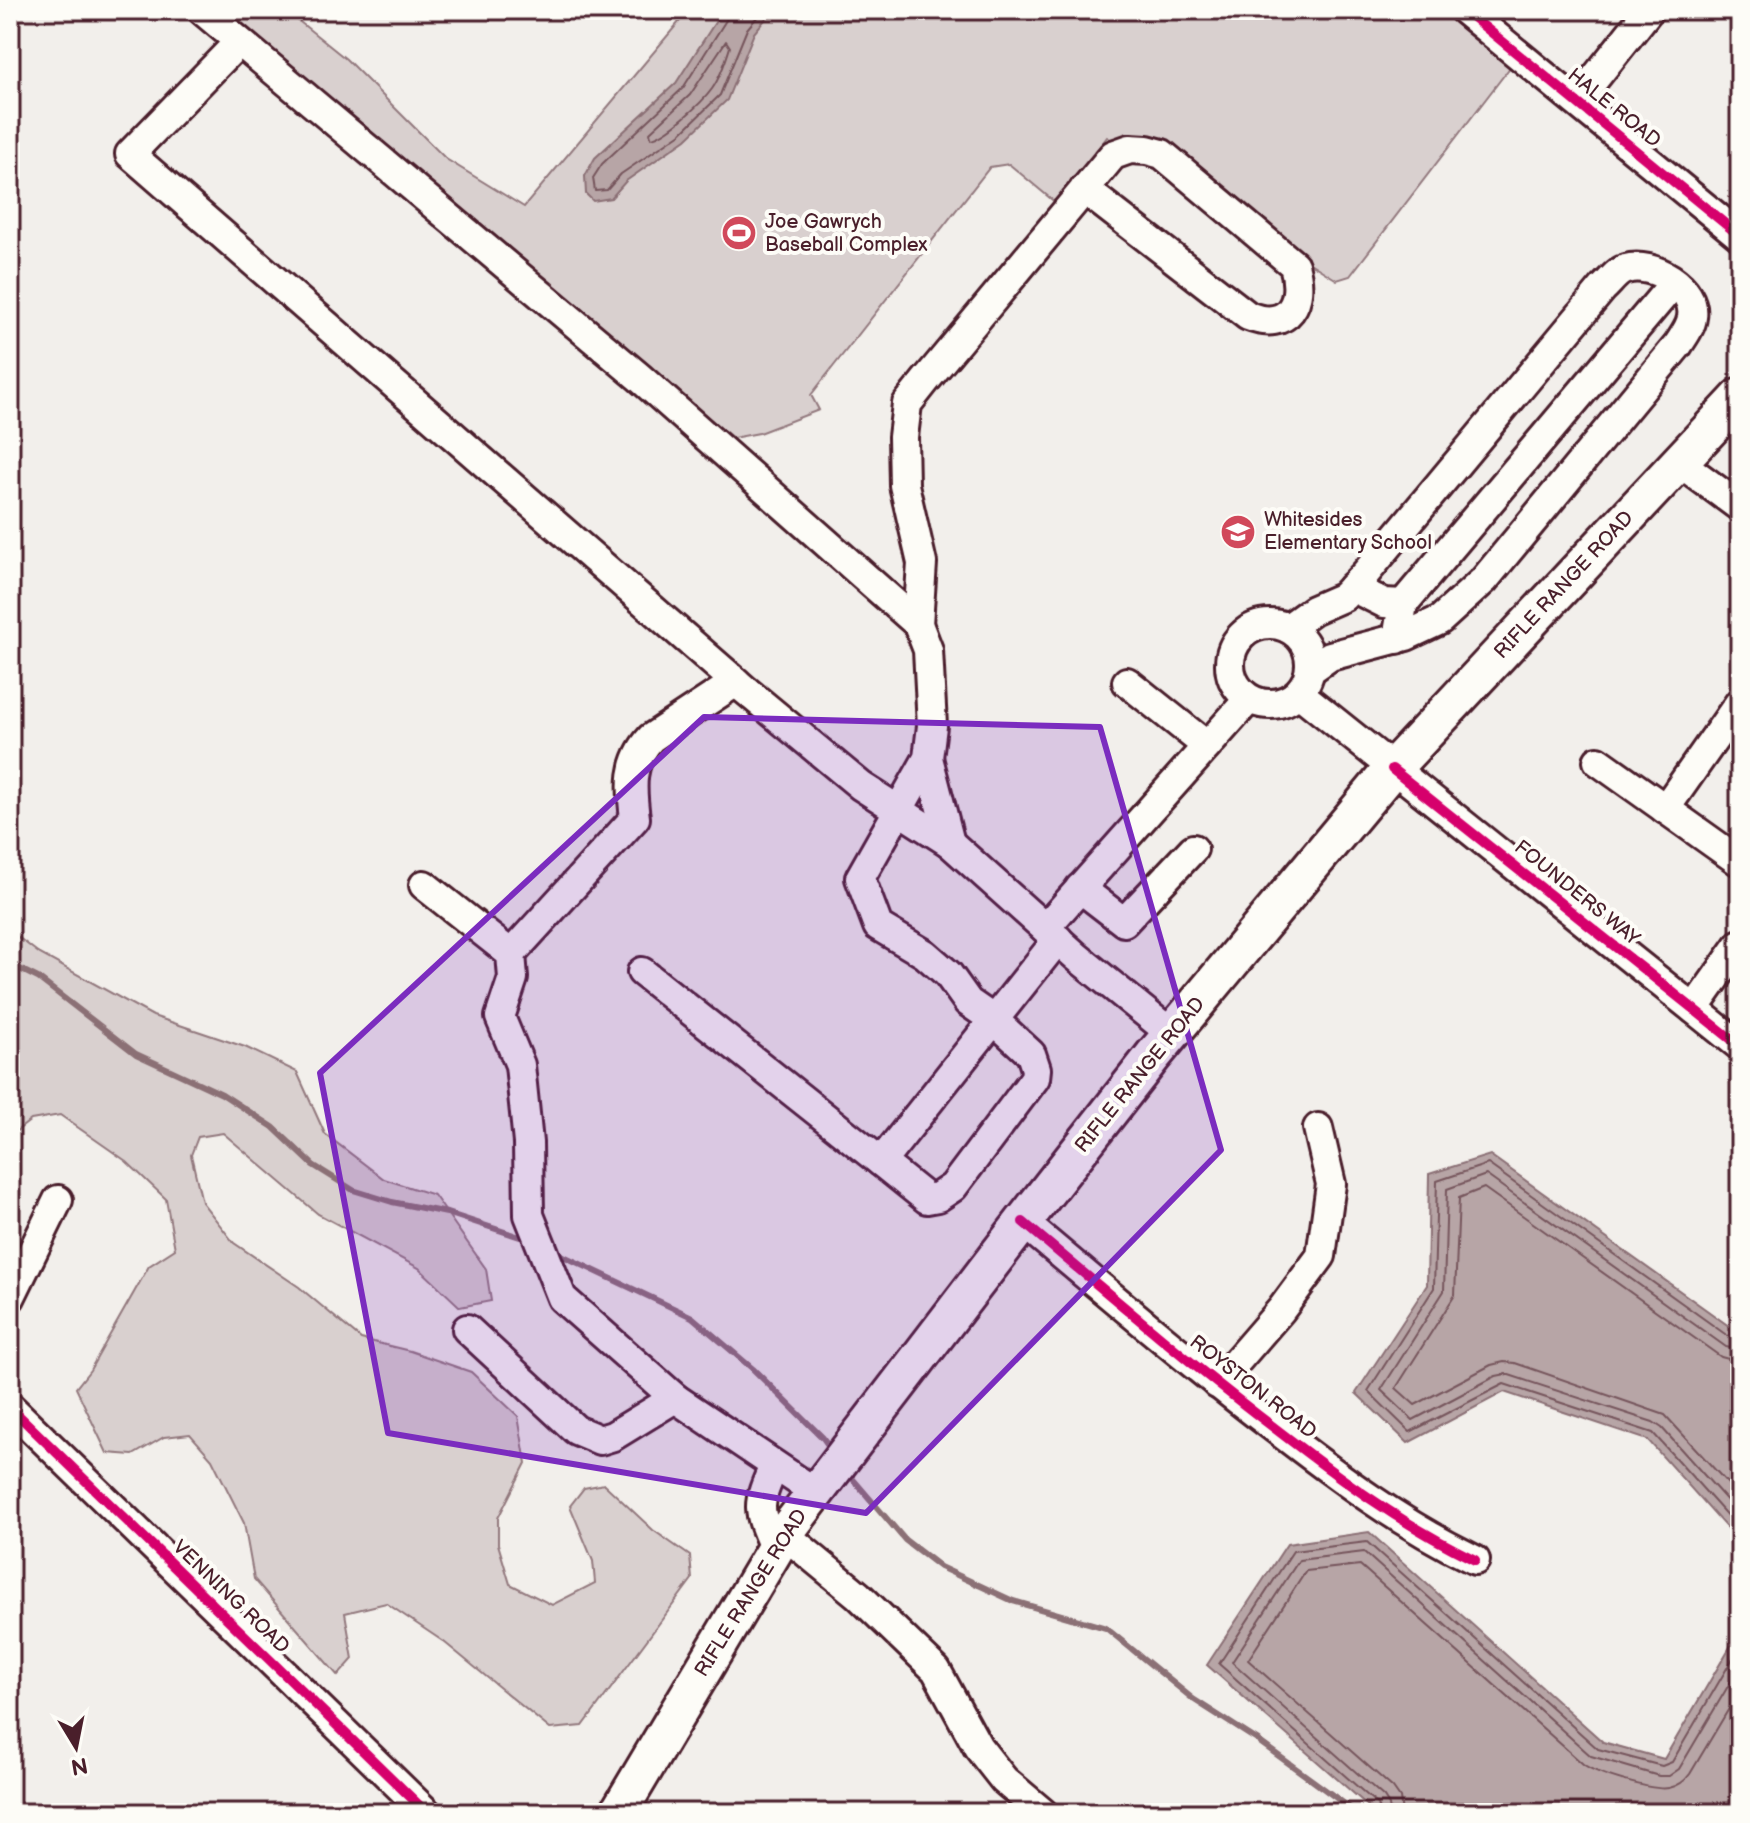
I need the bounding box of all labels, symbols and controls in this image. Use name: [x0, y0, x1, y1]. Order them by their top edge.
street label: HALE ROAD: [1563, 63, 1665, 153]
place label: Joe Gawrych Baseball Complex: [765, 210, 928, 257]
sports icon: Joe Gawrych Baseball Complex: [720, 214, 758, 252]
street label: RIFLE RANGE ROAD: [1489, 506, 1639, 664]
place label: Whitesides Elementary School: [1264, 508, 1432, 555]
school or university icon: Whitesides Elementary School: [1219, 513, 1257, 551]
street label: FOUNDERS WAY: [1510, 835, 1645, 951]
street label: RIFLE RANGE ROAD: [1070, 992, 1210, 1158]
street label: ROYSTON ROAD: [1185, 1330, 1321, 1444]
street label: RIFLE RANGE ROAD: [690, 1505, 812, 1681]
street label: VENNING ROAD: [168, 1535, 294, 1659]
north arrow: [36, 1707, 116, 1787]
text: N: [69, 1750, 90, 1780]

